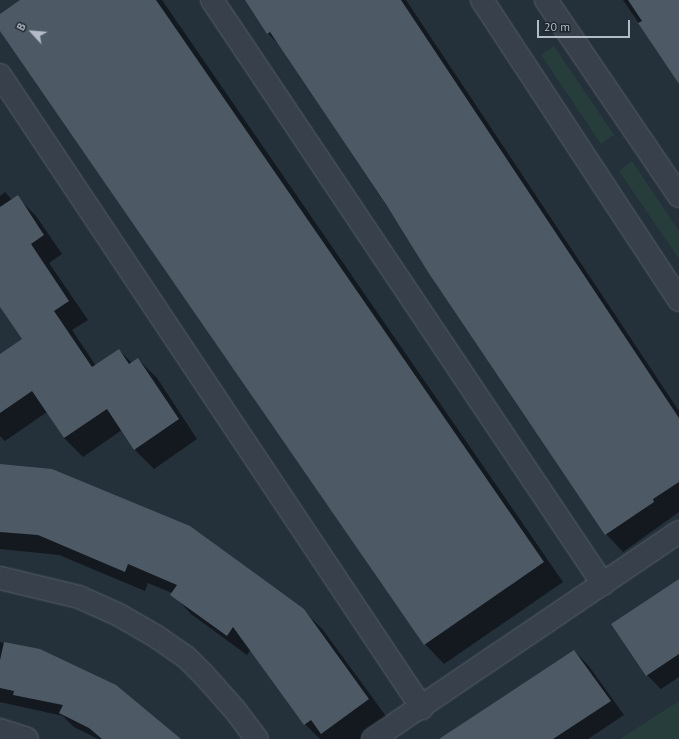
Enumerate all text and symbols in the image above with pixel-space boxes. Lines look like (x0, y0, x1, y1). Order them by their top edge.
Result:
north arrow (12, 12, 52, 52)
scale bar (539, 12, 632, 38)
text: 20 m (544, 19, 570, 34)
text: B (13, 21, 29, 33)

